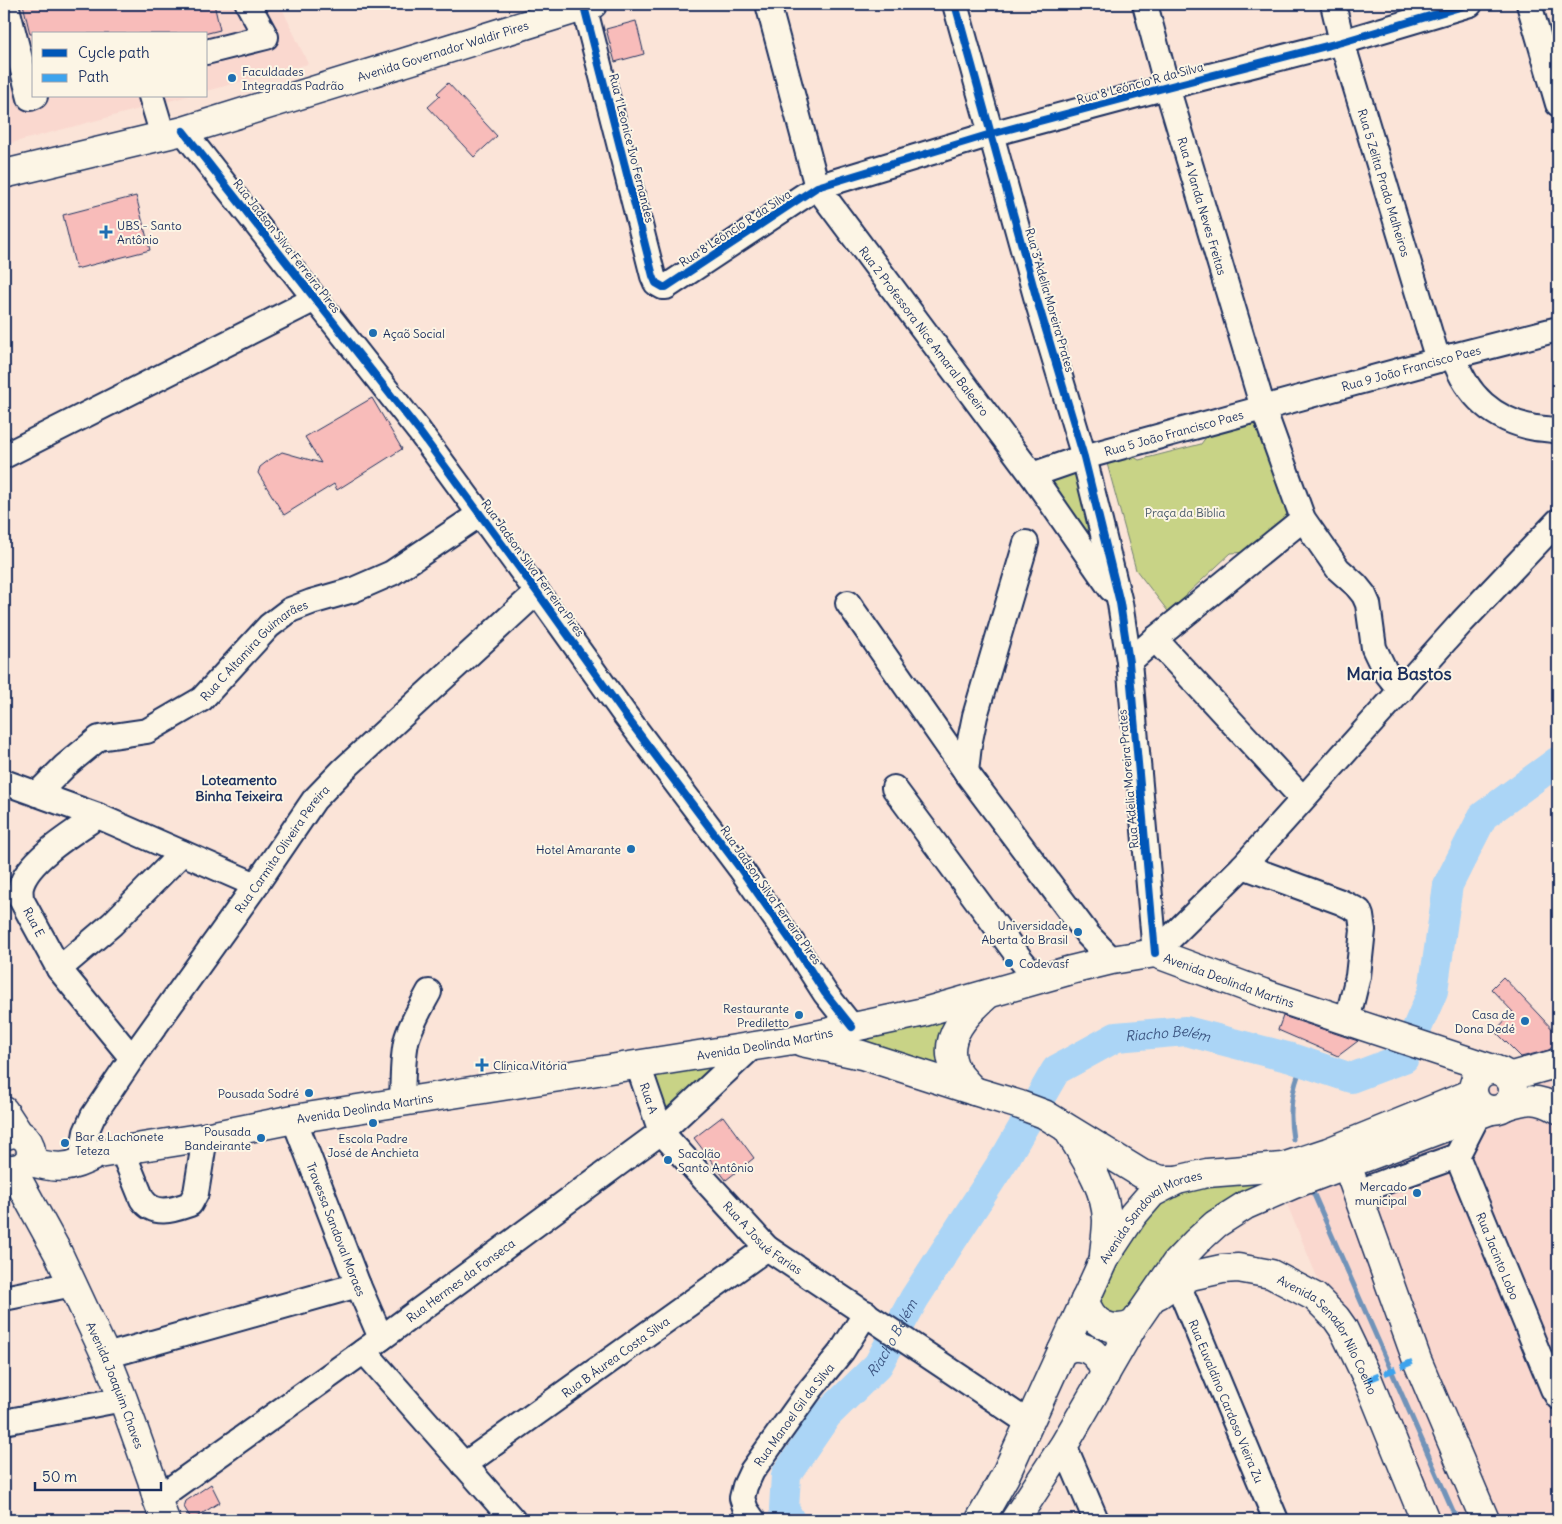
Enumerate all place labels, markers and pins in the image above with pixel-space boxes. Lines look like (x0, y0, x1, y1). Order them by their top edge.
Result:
place label: Faculdades Integradas Padrão (242, 64, 344, 93)
marker: Faculdades Integradas Padrão (226, 72, 238, 84)
place label: UBS - Santo Antônio (117, 218, 182, 247)
marker: UBS - Santo Antônio (99, 225, 113, 239)
place label: Açaõ Social (383, 326, 445, 341)
marker: Açaõ Social (367, 327, 379, 339)
place label: Hotel Amarante (536, 842, 621, 857)
marker: Hotel Amarante (625, 843, 637, 855)
place label: Universidade Aberta do Brasil (982, 918, 1068, 947)
marker: Universidade Aberta do Brasil (1072, 926, 1084, 938)
place label: Codevasf (1019, 956, 1070, 971)
marker: Codevasf (1003, 957, 1015, 969)
place label: Restaurante Prediletto (723, 1001, 789, 1030)
place label: Casa de Dona Dedé (1455, 1007, 1515, 1036)
marker: Restaurante Prediletto (793, 1009, 805, 1021)
marker: Casa de Dona Dedé (1519, 1015, 1531, 1027)
marker: Clínica Vitória (475, 1058, 489, 1072)
place label: Clínica Vitória (493, 1058, 567, 1073)
place label: Pousada Sodré (218, 1086, 299, 1101)
marker: Pousada Sodré (303, 1087, 315, 1099)
marker: Escola Padre José de Anchieta (367, 1117, 379, 1129)
place label: Pousada Bandeirante (184, 1124, 251, 1153)
place label: Bar e Lachonete Teteza (75, 1129, 164, 1158)
place label: Escola Padre José de Anchieta (327, 1131, 419, 1160)
marker: Pousada Bandeirante (255, 1132, 267, 1144)
marker: Bar e Lachonete Teteza (59, 1137, 71, 1149)
place label: Sacolão Santo Antônio (678, 1146, 754, 1175)
marker: Sacolão Santo Antônio (662, 1154, 674, 1166)
place label: Mercado municipal (1355, 1179, 1407, 1208)
marker: Mercado municipal (1411, 1187, 1423, 1199)

